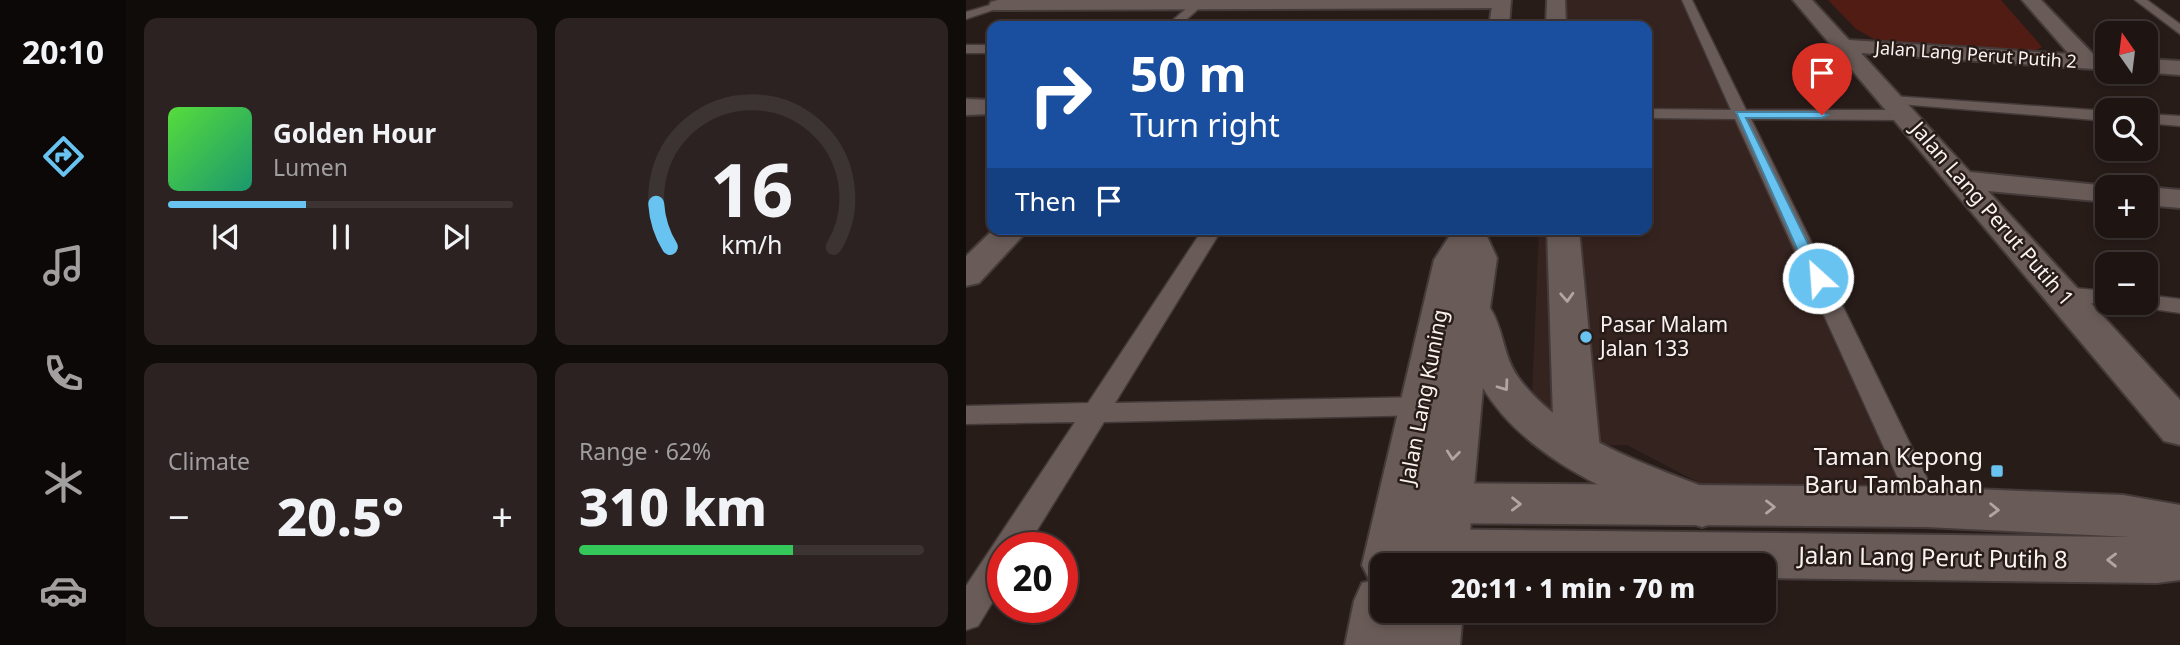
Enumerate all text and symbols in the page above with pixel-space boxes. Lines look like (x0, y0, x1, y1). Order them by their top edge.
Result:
north arrow (2095, 21, 2158, 84)
map controls (2095, 21, 2158, 315)
text: 20:10 (22, 30, 104, 73)
street label: Jalan Lang Perut Putih 2 (1872, 35, 2078, 73)
text: 50 m (1130, 40, 1247, 106)
pin (1792, 43, 1852, 115)
icon: right (1015, 49, 1106, 140)
icon: arrive (1803, 54, 1841, 92)
button: search (2095, 98, 2158, 161)
text: Turn right (1130, 103, 1280, 146)
street label: Jalan Lang Perut Putih 1 (1904, 114, 2081, 311)
text: Golden Hour (273, 115, 436, 151)
icon: directions (39, 132, 88, 181)
text: 16 (710, 140, 793, 239)
text: Lumen (273, 151, 348, 183)
button: + (2095, 175, 2158, 238)
icon: arrive (1090, 182, 1128, 220)
text: Then (1015, 183, 1076, 219)
icon: previous (207, 218, 245, 256)
icon: pause (322, 218, 360, 256)
icon: next (437, 218, 475, 256)
text: km/h (721, 227, 782, 261)
icon: music (39, 241, 88, 290)
position arrow (1781, 241, 1855, 315)
button: − (2095, 252, 2158, 315)
one-way arrow (1559, 292, 1574, 303)
street label: Jalan Lang Kuning (1392, 307, 1454, 489)
place label: Pasar Malam Jalan 133 (1598, 310, 1728, 362)
marker: Pasar Malam Jalan 133 (1578, 329, 1594, 345)
icon: phone (39, 349, 88, 398)
one-way arrow (1496, 378, 1508, 391)
text: Range · 62% (579, 435, 711, 467)
place label: Taman Kepong Baru Tambahan (1804, 439, 1983, 500)
text: Climate (168, 445, 250, 477)
one-way arrow (1445, 449, 1460, 461)
icon: climate (39, 458, 88, 507)
marker: Taman Kepong Baru Tambahan (1989, 463, 2005, 479)
text: 310 km (579, 470, 767, 541)
text: 20.5° (277, 480, 404, 551)
text: − (168, 490, 190, 542)
text: + (491, 490, 513, 542)
one-way arrow (1510, 497, 1521, 512)
one-way arrow (1766, 499, 1776, 515)
one-way arrow (1989, 502, 2000, 517)
speed limit sign: 20 (987, 532, 1078, 623)
street label: Jalan Lang Perut Putih 8 (1796, 538, 2068, 575)
one-way arrow (2106, 552, 2117, 568)
icon: car (39, 566, 88, 615)
text: 20:11 · 1 min · 70 m (1451, 570, 1695, 606)

